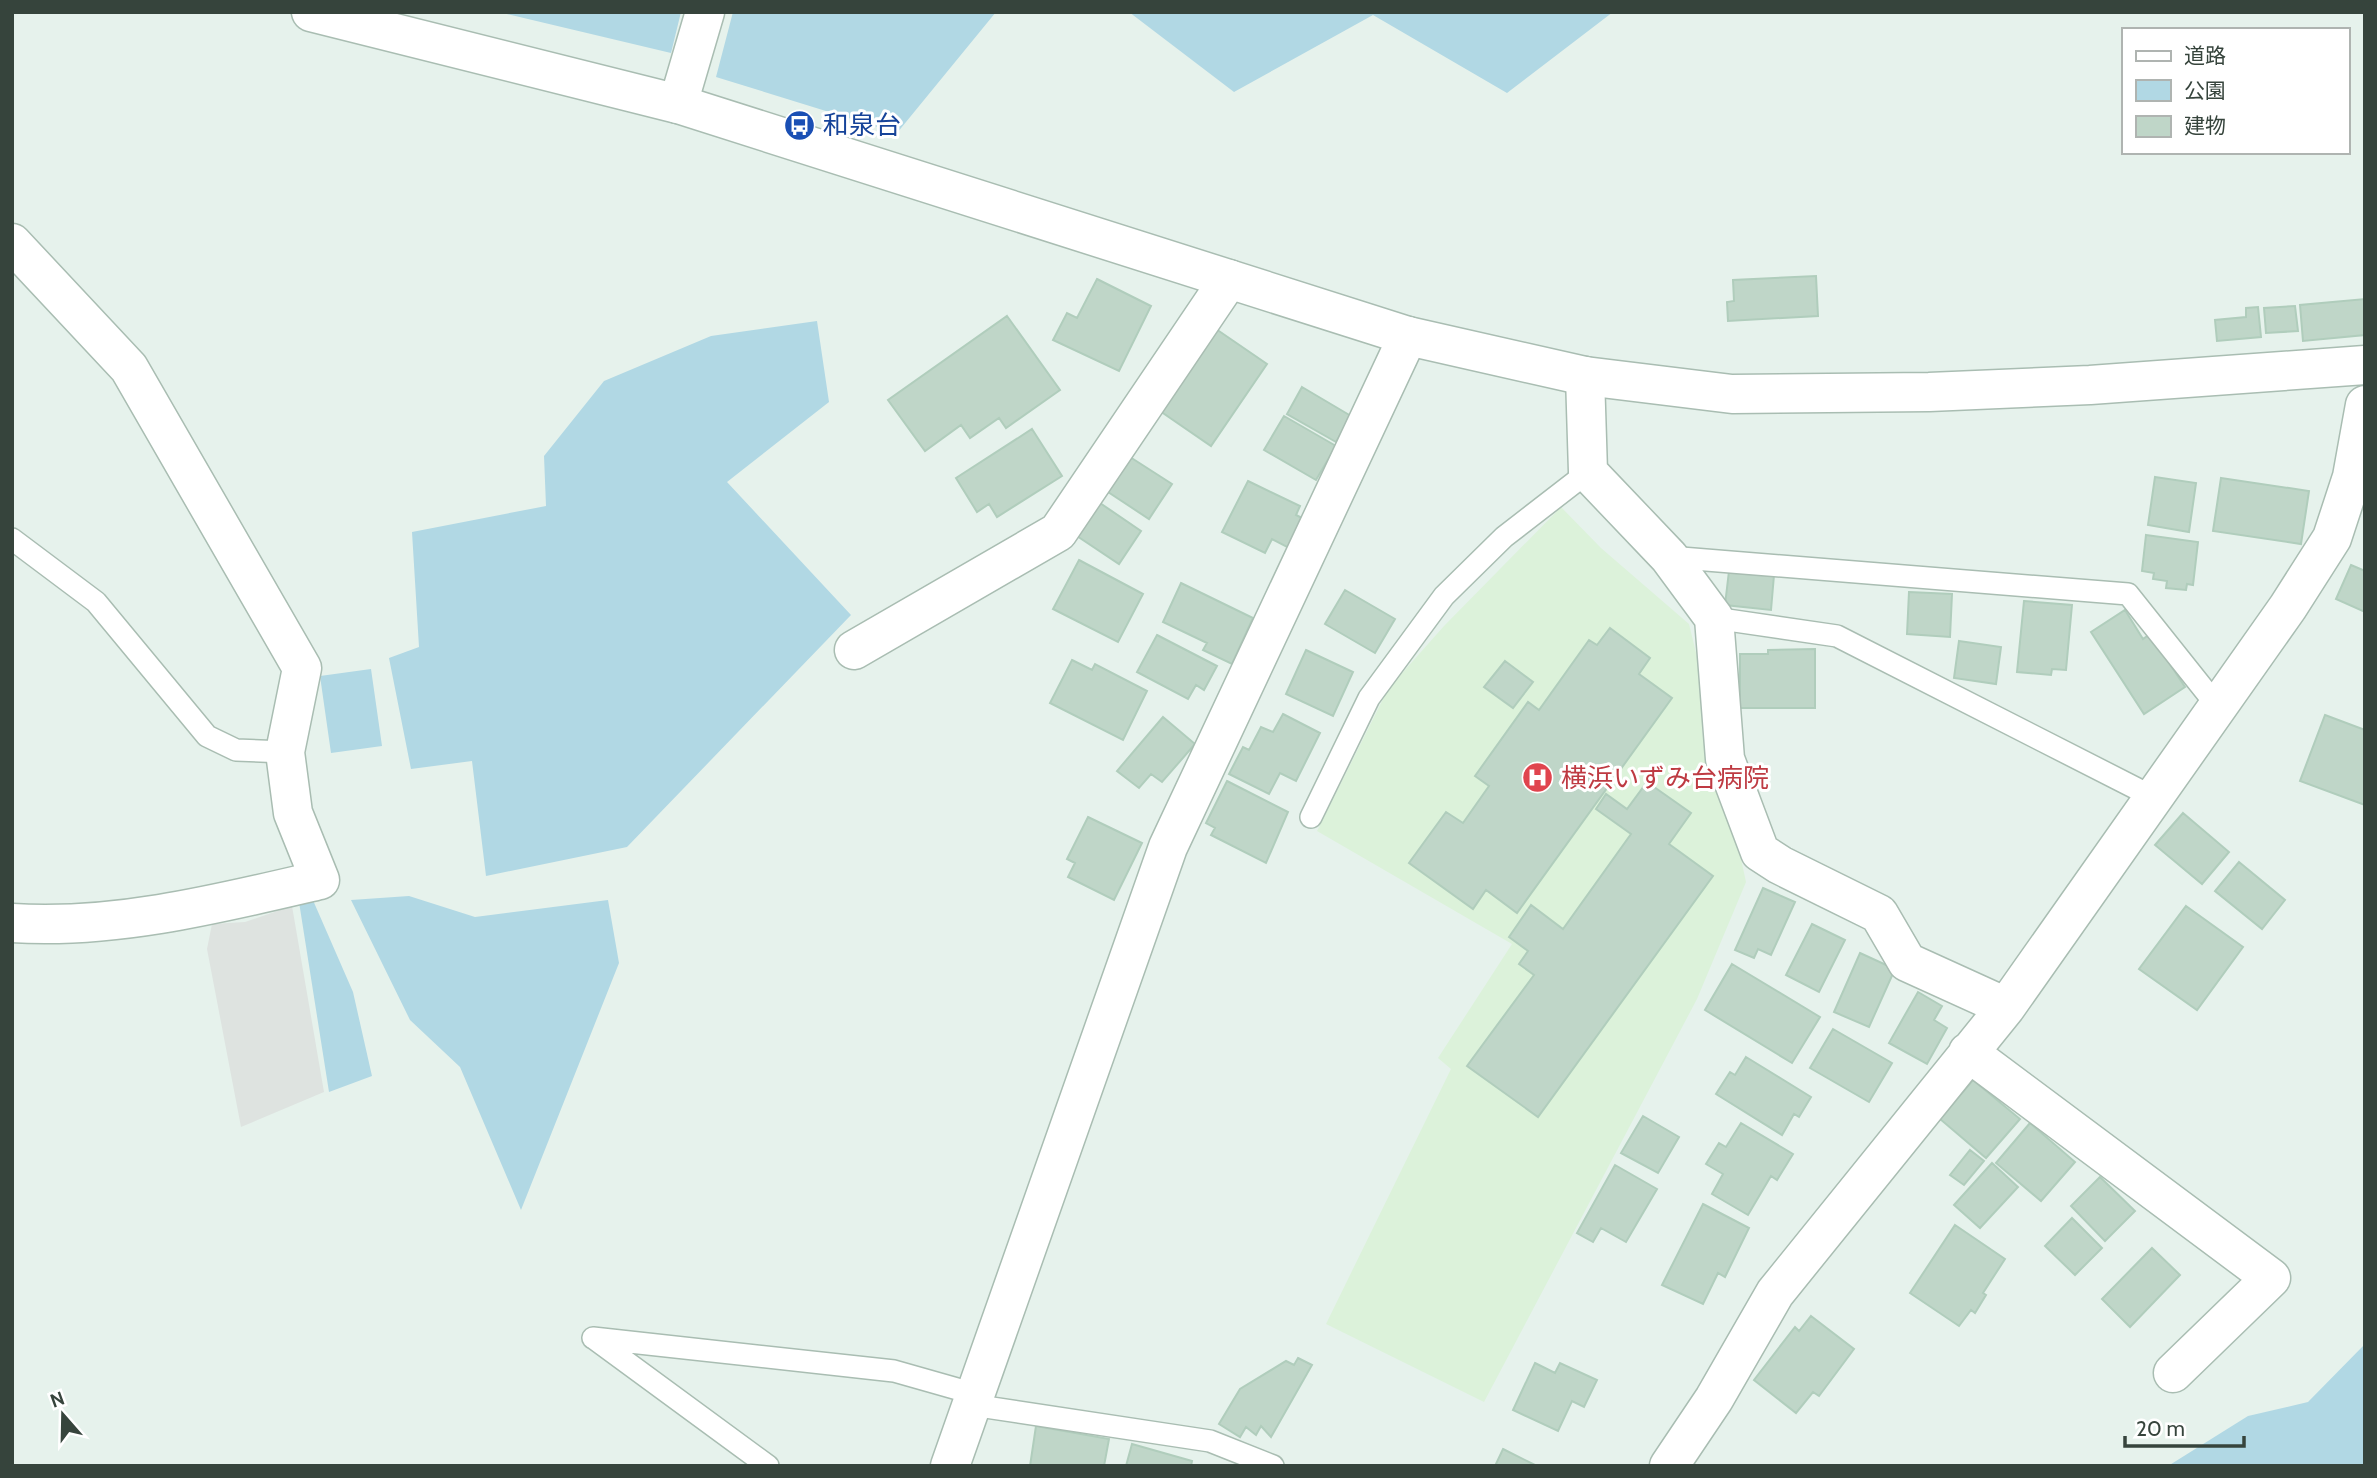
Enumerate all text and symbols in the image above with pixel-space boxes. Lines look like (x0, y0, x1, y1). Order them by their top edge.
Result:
legend (2122, 28, 2349, 154)
text: 道路 (2184, 43, 2226, 68)
text: 公園 (2184, 78, 2226, 103)
bus stop icon: 和泉台 (783, 108, 817, 142)
place label: 和泉台 (823, 109, 901, 141)
text: 建物 (2184, 113, 2226, 138)
hospital icon: 横浜いずみ台病院 (1521, 761, 1555, 795)
place label: 横浜いずみ台病院 (1561, 762, 1769, 794)
north arrow (28, 1380, 98, 1450)
text: N (47, 1386, 68, 1413)
scale bar (2125, 1404, 2244, 1448)
text: 20 m (2136, 1416, 2185, 1441)

